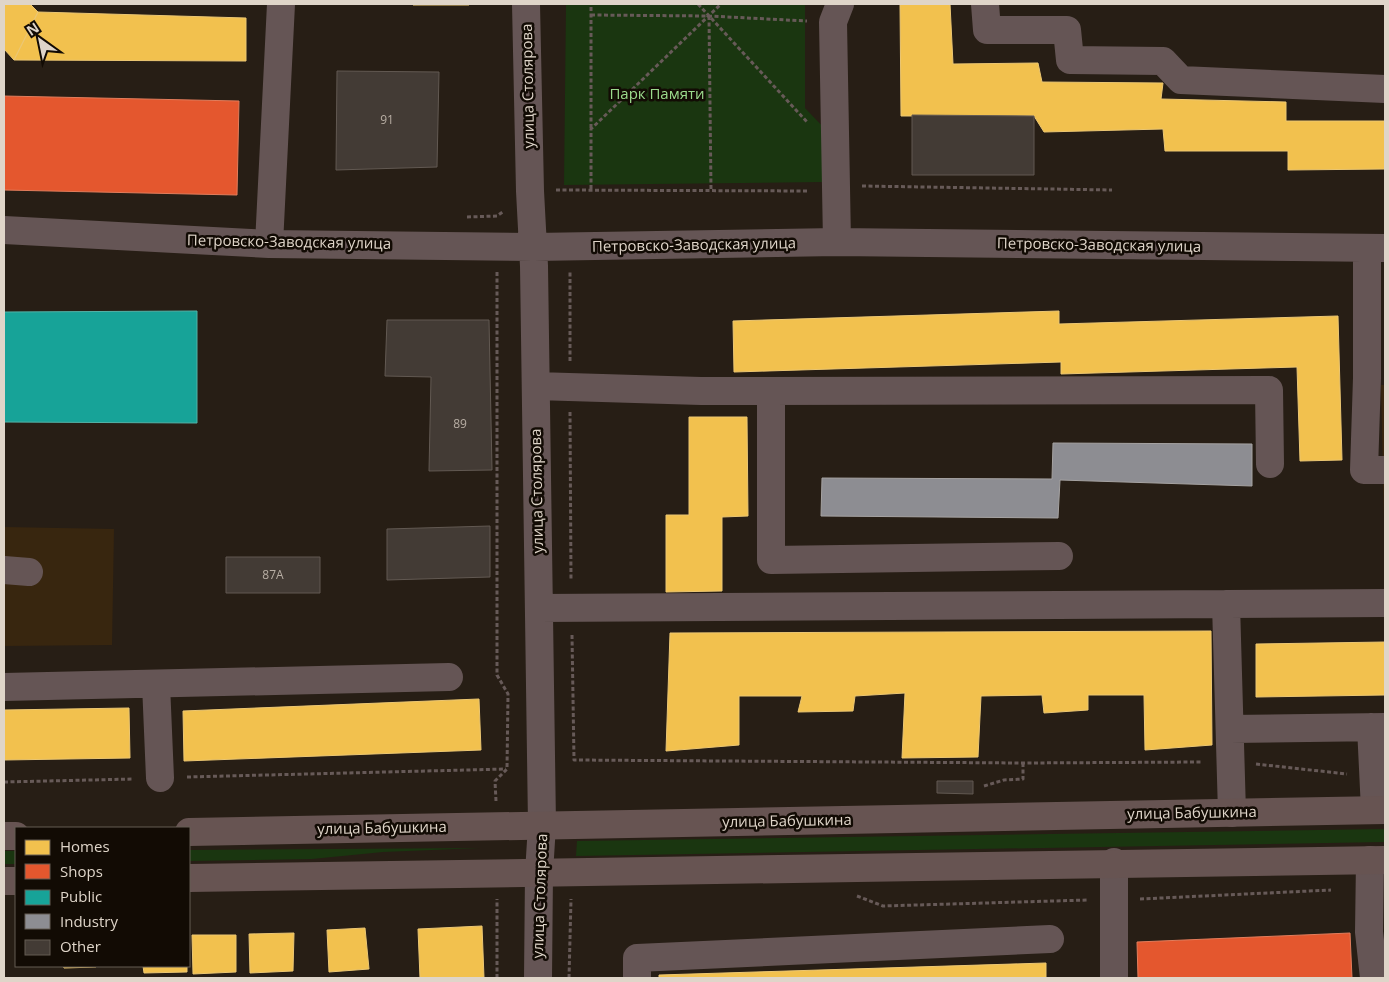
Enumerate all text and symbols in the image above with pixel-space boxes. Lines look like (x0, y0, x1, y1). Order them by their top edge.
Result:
north arrow (15, 15, 65, 65)
text: N (23, 18, 43, 40)
street label: улица Столярова (516, 23, 538, 149)
park label: Парк Памяти (609, 83, 705, 103)
house number: 91 (380, 111, 394, 128)
street label: Петровско-Заводская улица (187, 229, 391, 253)
street label: Петровско-Заводская улица (592, 232, 796, 256)
street label: Петровско-Заводская улица (997, 232, 1201, 256)
house number: 89 (453, 415, 467, 432)
street label: улица Столярова (525, 428, 547, 554)
house number: 87А (262, 566, 284, 583)
street label: улица Бабушкина (1127, 801, 1257, 823)
street label: улица Бабушкина (722, 809, 852, 831)
street label: улица Бабушкина (317, 816, 447, 838)
legend (15, 827, 190, 967)
street label: улица Столярова (527, 833, 551, 959)
text: Homes (60, 836, 110, 856)
text: Shops (60, 861, 103, 881)
text: Public (60, 886, 102, 906)
text: Industry (60, 911, 118, 931)
text: Other (60, 936, 101, 956)

